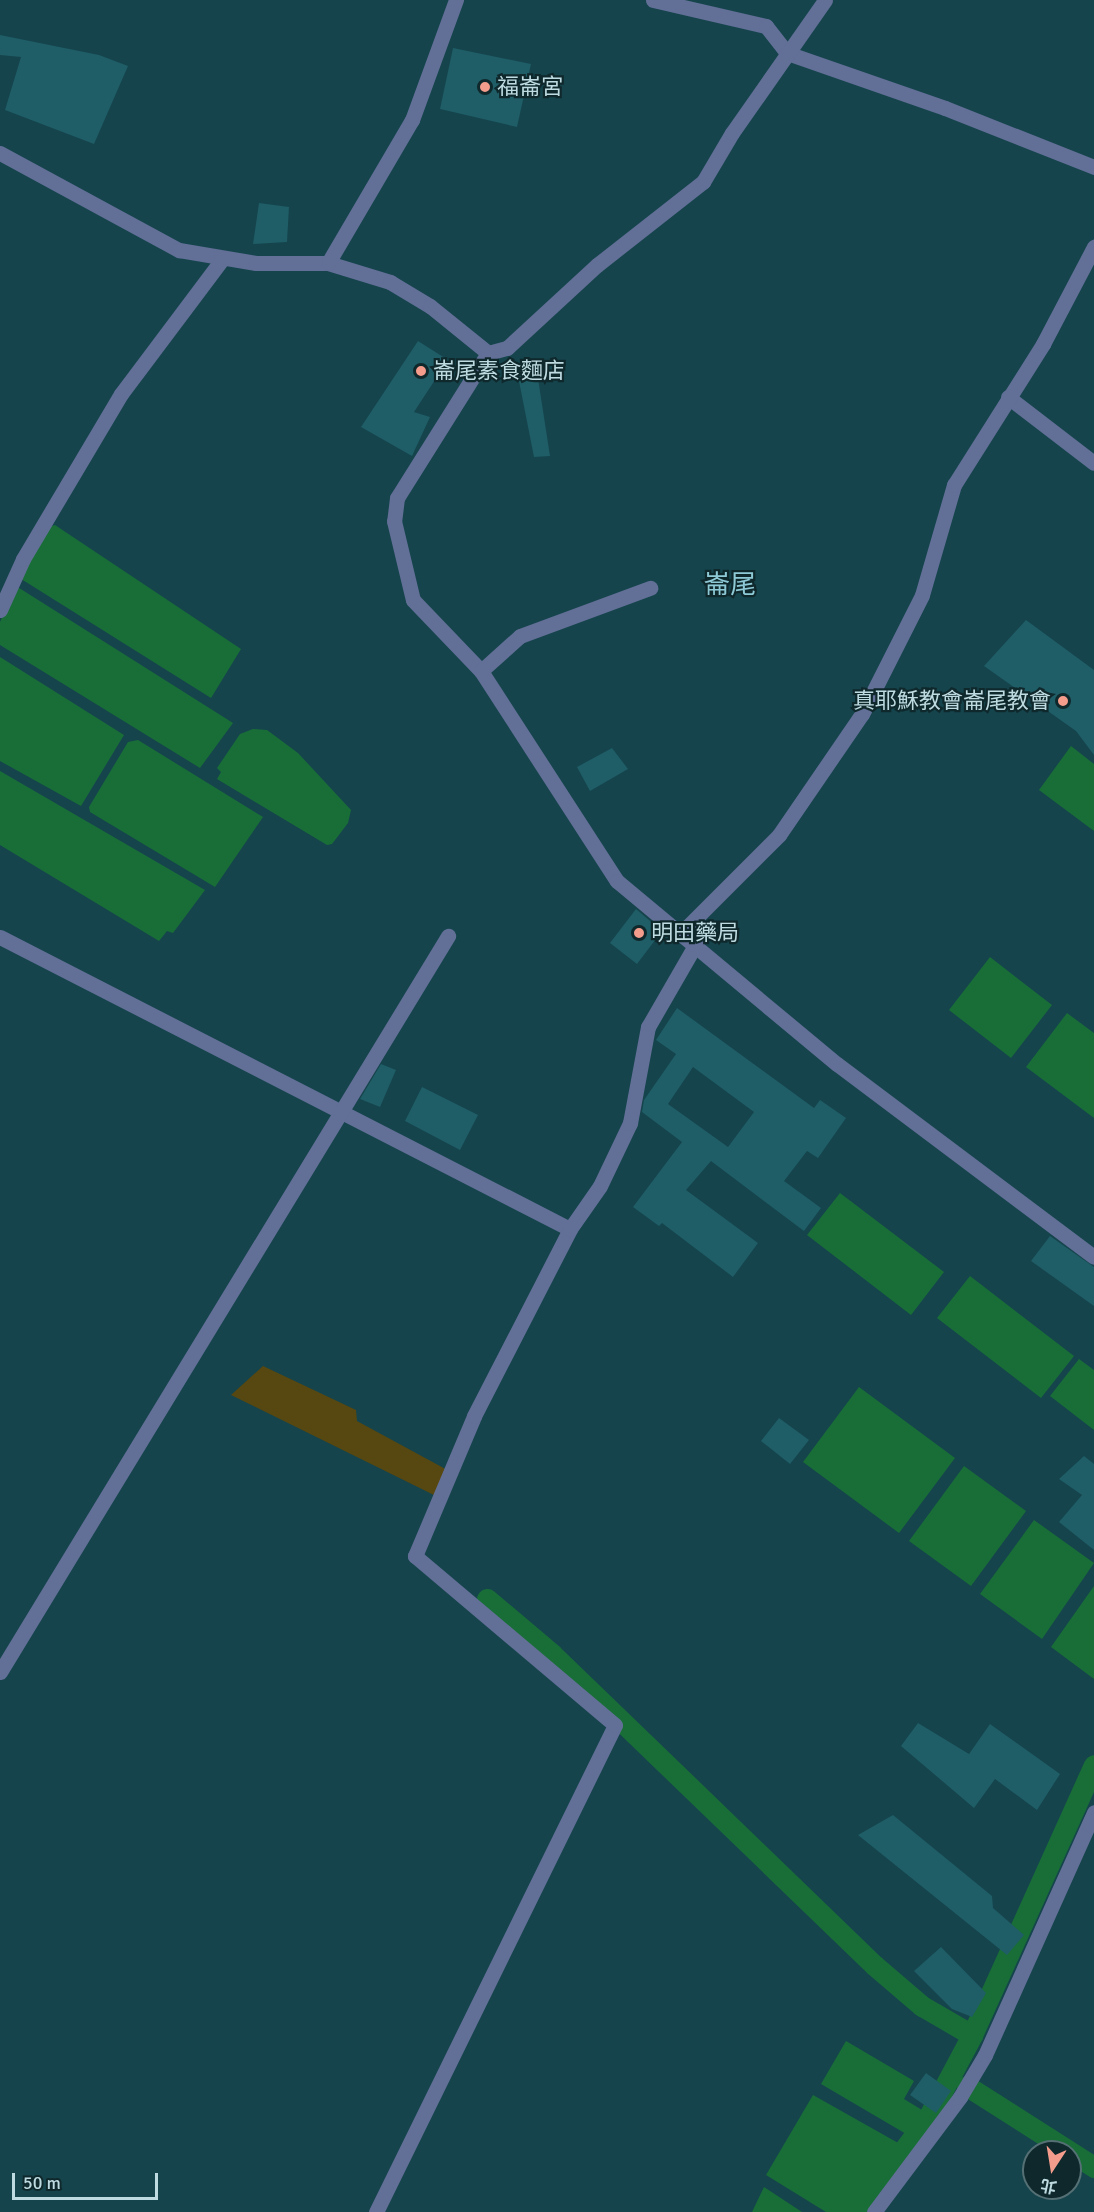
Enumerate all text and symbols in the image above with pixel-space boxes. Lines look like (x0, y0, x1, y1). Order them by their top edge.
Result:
place label: 福崙宮 (497, 74, 563, 100)
marker: 福崙宮 (478, 80, 492, 94)
place label: 崙尾素食麵店 (433, 358, 565, 384)
marker: 崙尾素食麵店 (414, 364, 428, 378)
district label: 崙尾 (704, 570, 756, 602)
place label: 真耶穌教會崙尾教會 (853, 688, 1051, 714)
marker: 真耶穌教會崙尾教會 (1056, 694, 1070, 708)
place label: 明田藥局 (651, 920, 739, 946)
marker: 明田藥局 (632, 926, 646, 940)
north arrow (1022, 2140, 1082, 2200)
scale bar (15, 2161, 160, 2199)
text: 50 m (23, 2172, 61, 2194)
text: 北 (1039, 2174, 1059, 2197)

